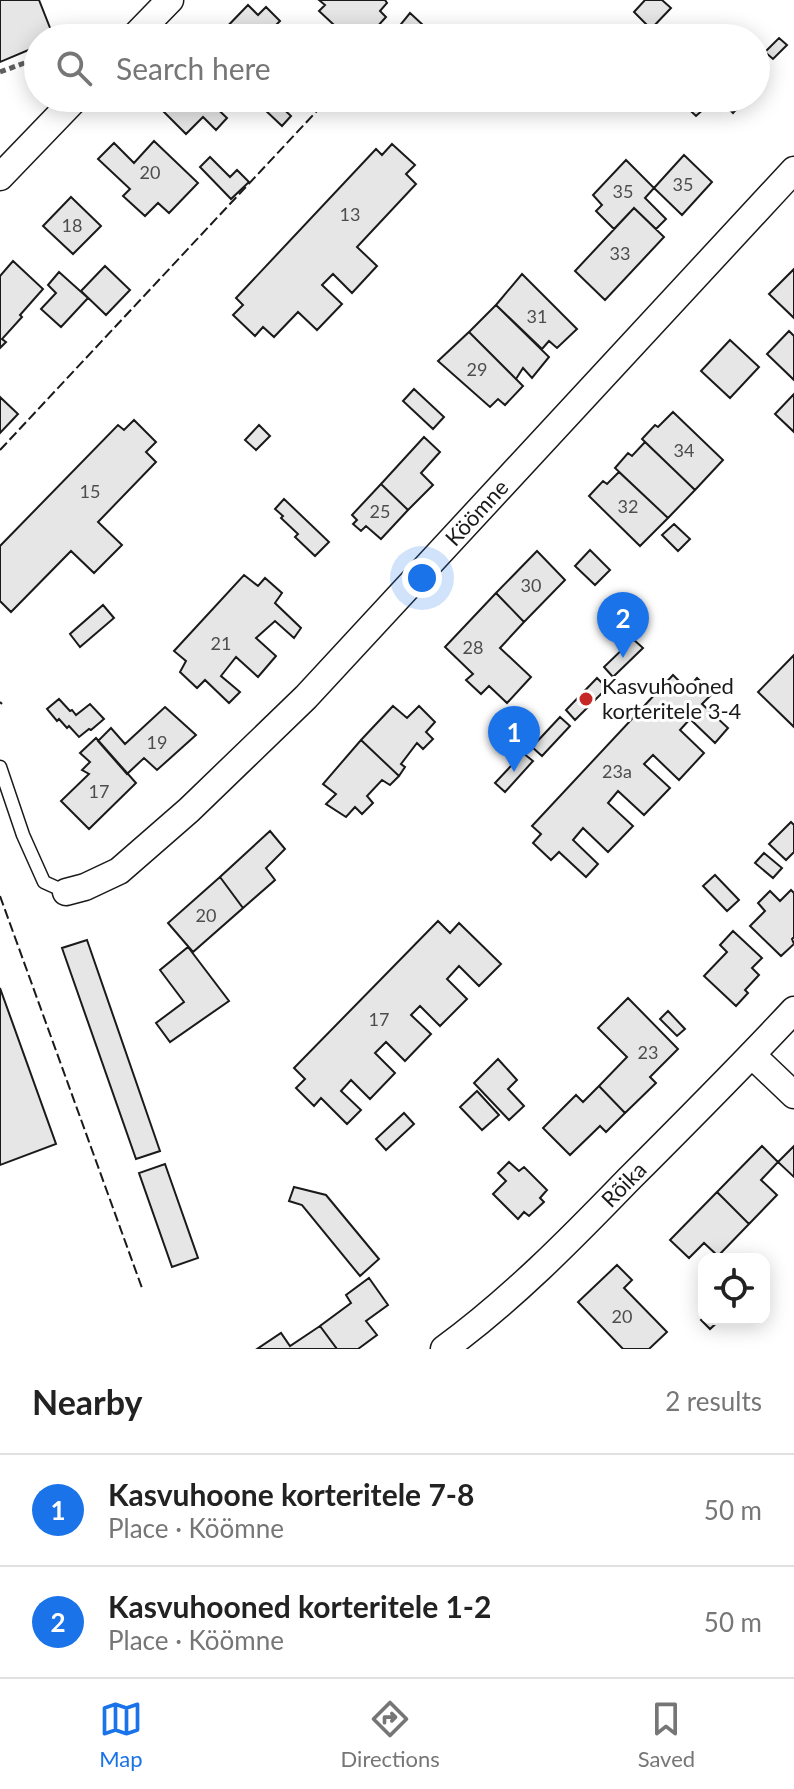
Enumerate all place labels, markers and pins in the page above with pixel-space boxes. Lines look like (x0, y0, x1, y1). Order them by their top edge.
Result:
pin: 2 (597, 592, 649, 658)
place label: Kasvuhooned korteritele 3-4 (602, 672, 742, 724)
marker: Kasvuhooned korteritele 3-4 (577, 690, 595, 708)
pin: 1 (488, 706, 540, 772)

